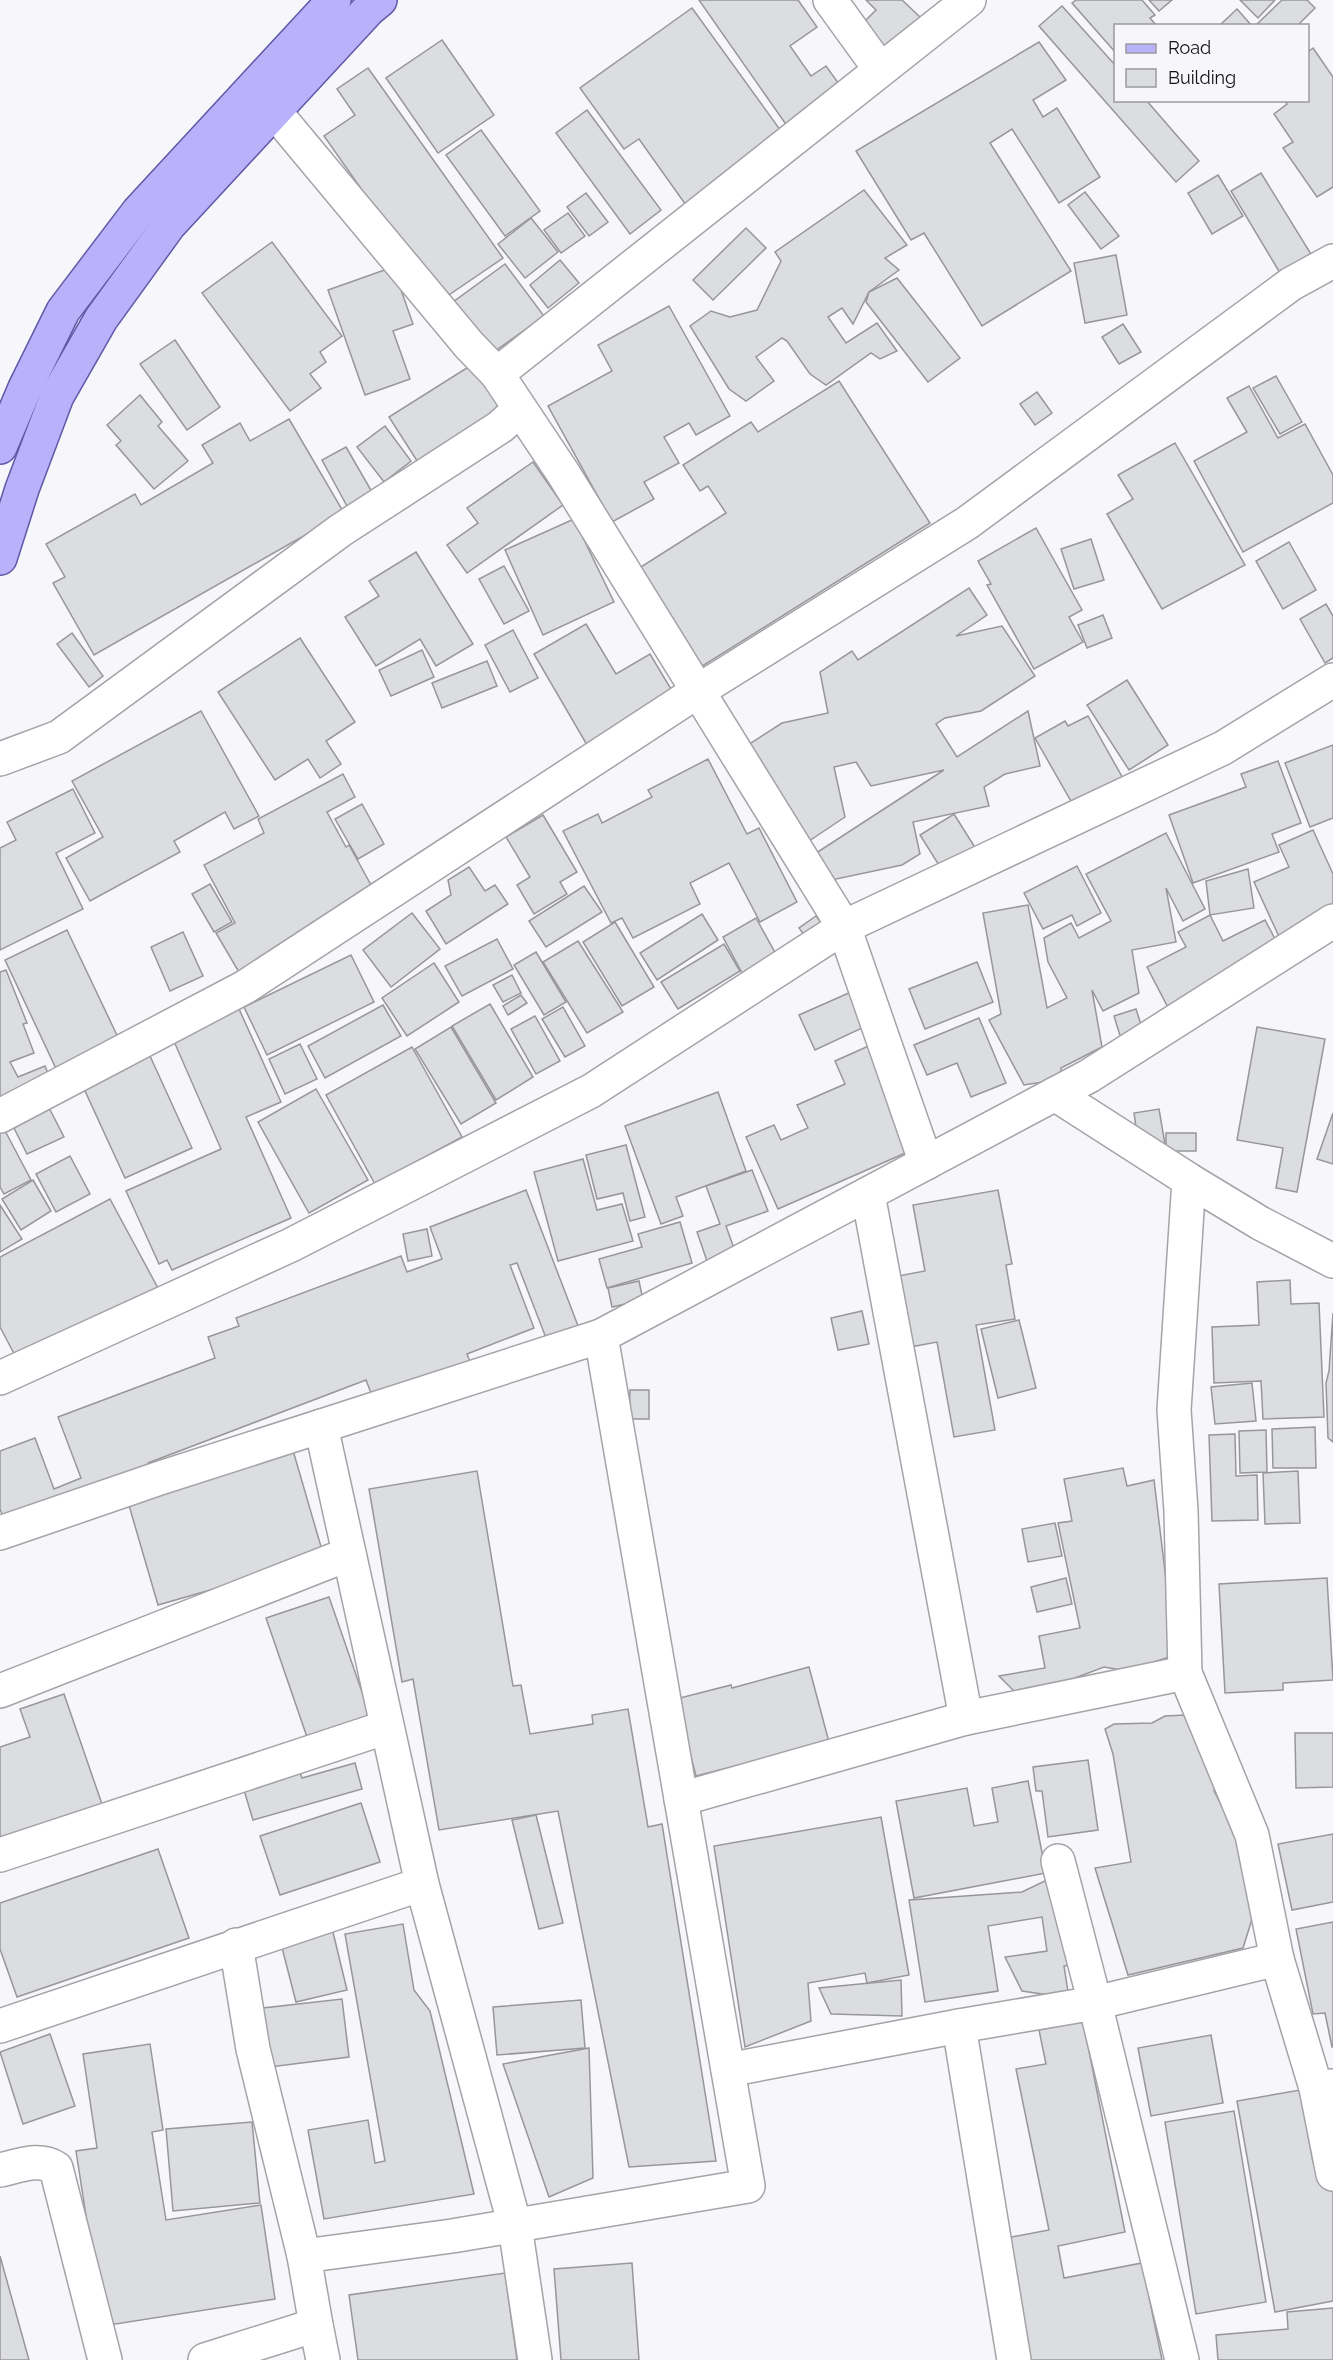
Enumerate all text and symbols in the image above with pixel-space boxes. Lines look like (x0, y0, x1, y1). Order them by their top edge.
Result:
legend (1114, 24, 1309, 102)
text: Road (1168, 37, 1211, 58)
text: Building (1168, 67, 1236, 88)

